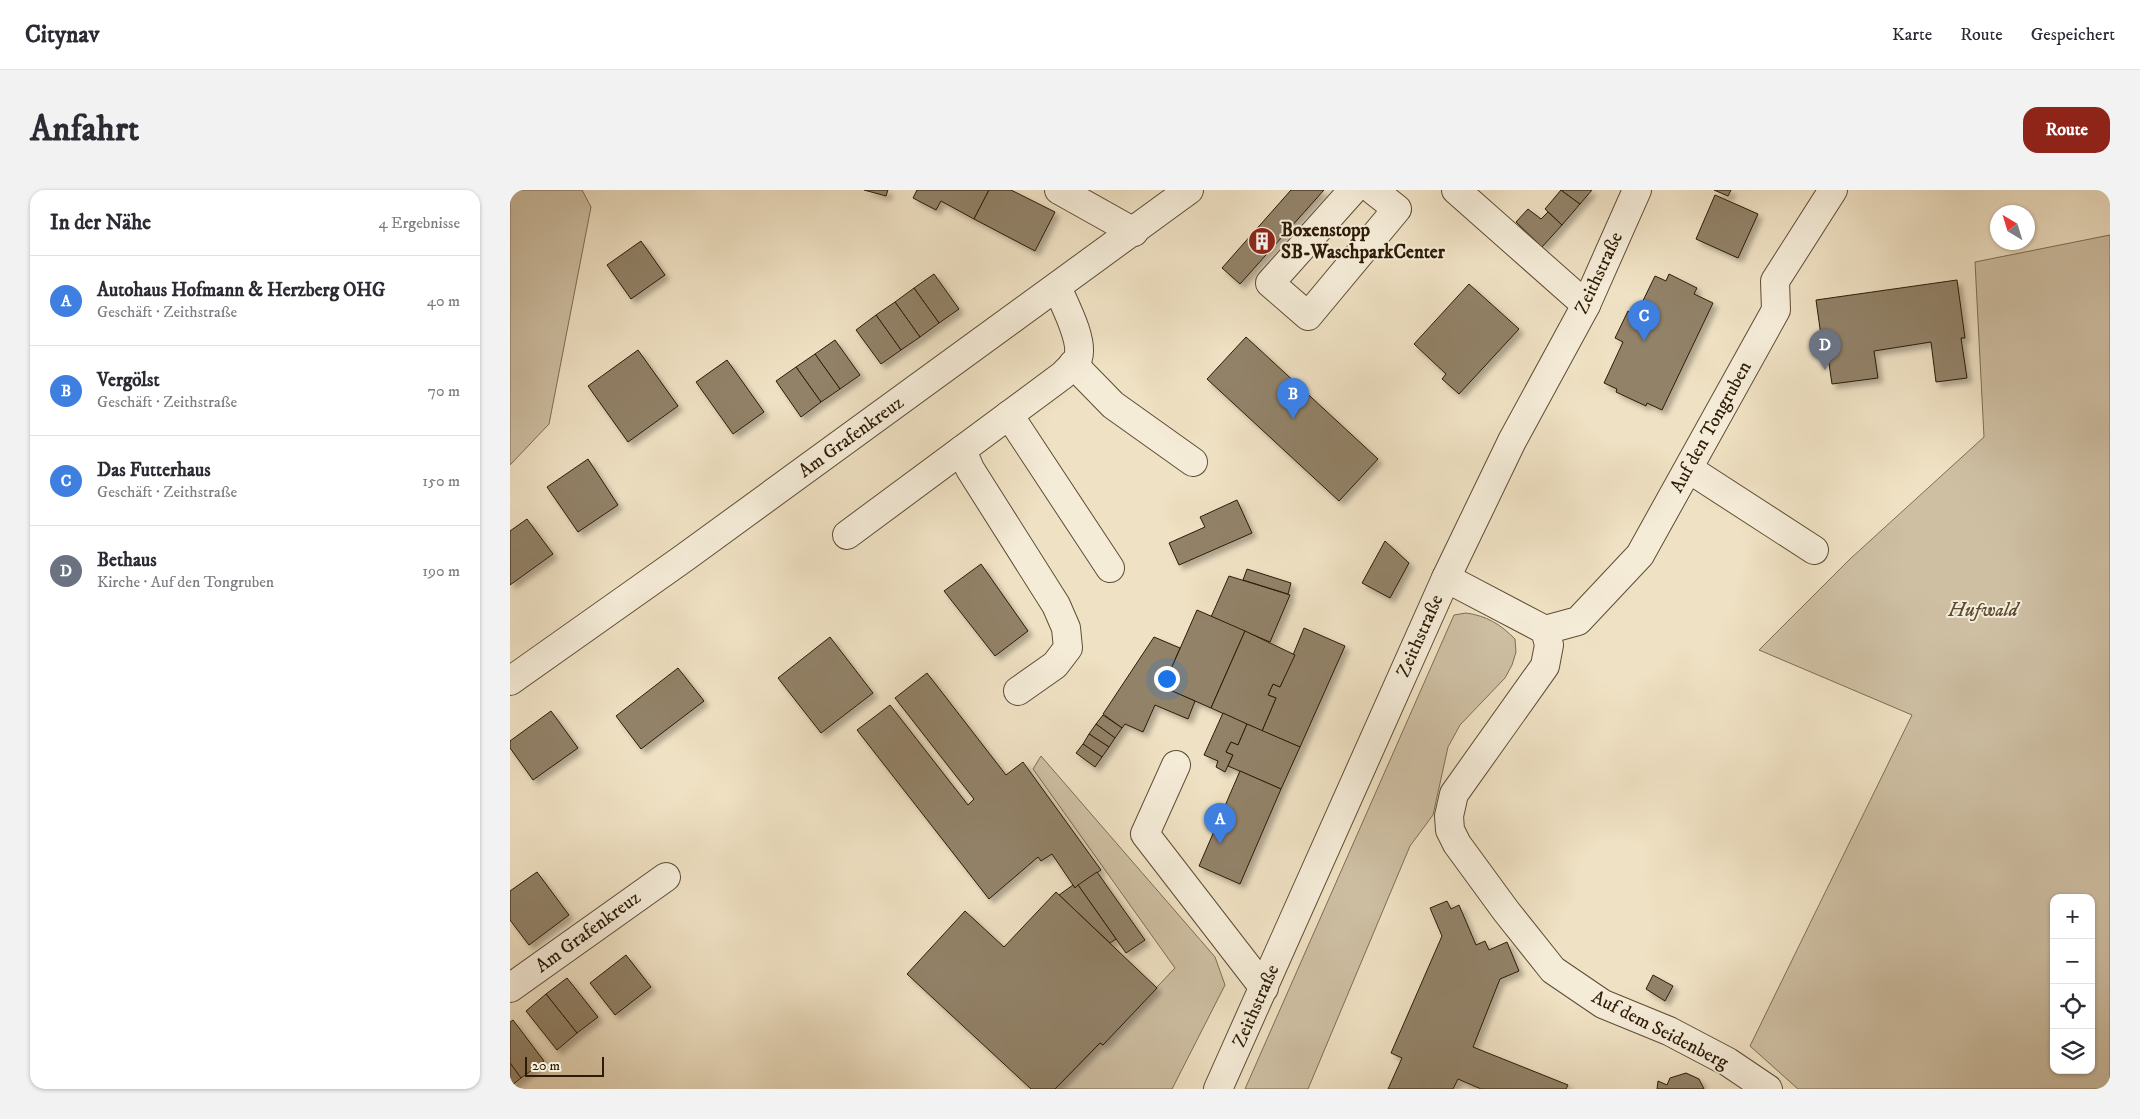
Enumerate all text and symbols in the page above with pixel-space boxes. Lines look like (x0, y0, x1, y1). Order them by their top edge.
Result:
text: Citynav (25, 20, 99, 50)
text: Karte (1892, 24, 1932, 46)
text: Route (1960, 24, 2003, 46)
text: Gespeichert (2031, 24, 2115, 46)
button: Route (2023, 107, 2110, 153)
text: Anfahrt (30, 108, 139, 152)
north arrow (1990, 205, 2035, 250)
text: In der Nähe (50, 210, 151, 236)
text: 4 Ergebnisse (378, 213, 460, 233)
place label: Boxenstopp SB-WaschparkCenter (1281, 219, 1446, 264)
building icon: Boxenstopp SB-WaschparkCenter (1247, 226, 1277, 256)
street label: Zeithstraße (1570, 228, 1628, 318)
text: Autohaus Hofmann & Herzberg OHG (97, 279, 385, 302)
text: A (61, 291, 71, 311)
text: 40 m (427, 291, 460, 311)
pin: C (1628, 300, 1660, 341)
text: Geschäft · Zeithstraße (97, 302, 237, 322)
pin: D (1809, 329, 1841, 370)
street label: Auf den Tongruben (1665, 357, 1757, 497)
text: Vergölst (97, 369, 160, 392)
pin: B (1277, 378, 1309, 419)
text: B (61, 381, 71, 401)
text: 70 m (428, 381, 460, 401)
street label: Am Grafenkreuz (794, 391, 908, 483)
text: Geschäft · Zeithstraße (97, 392, 237, 412)
text: Das Futterhaus (97, 459, 211, 482)
text: C (61, 471, 71, 491)
text: 150 m (422, 471, 460, 491)
text: Geschäft · Zeithstraße (97, 482, 237, 502)
text: Bethaus (97, 549, 157, 572)
text: D (60, 561, 72, 581)
text: 190 m (422, 561, 460, 581)
text: Kirche · Auf den Tongruben (97, 572, 274, 592)
street label: Zeithstraße (1392, 591, 1448, 681)
park label: Hufwald (1947, 599, 2021, 622)
your location (1154, 666, 1180, 692)
pin: A (1204, 803, 1236, 844)
street label: Am Grafenkreuz (531, 886, 645, 978)
map controls (2050, 894, 2095, 1074)
button: + (2050, 894, 2095, 939)
button: − (2050, 939, 2095, 984)
street label: Zeithstraße (1228, 961, 1284, 1051)
button: locate (2050, 984, 2095, 1029)
street label: Auf dem Seidenberg (1588, 986, 1733, 1075)
button: layers (2050, 1029, 2095, 1074)
scale bar (525, 1054, 604, 1077)
text: 20 m (532, 1057, 560, 1075)

